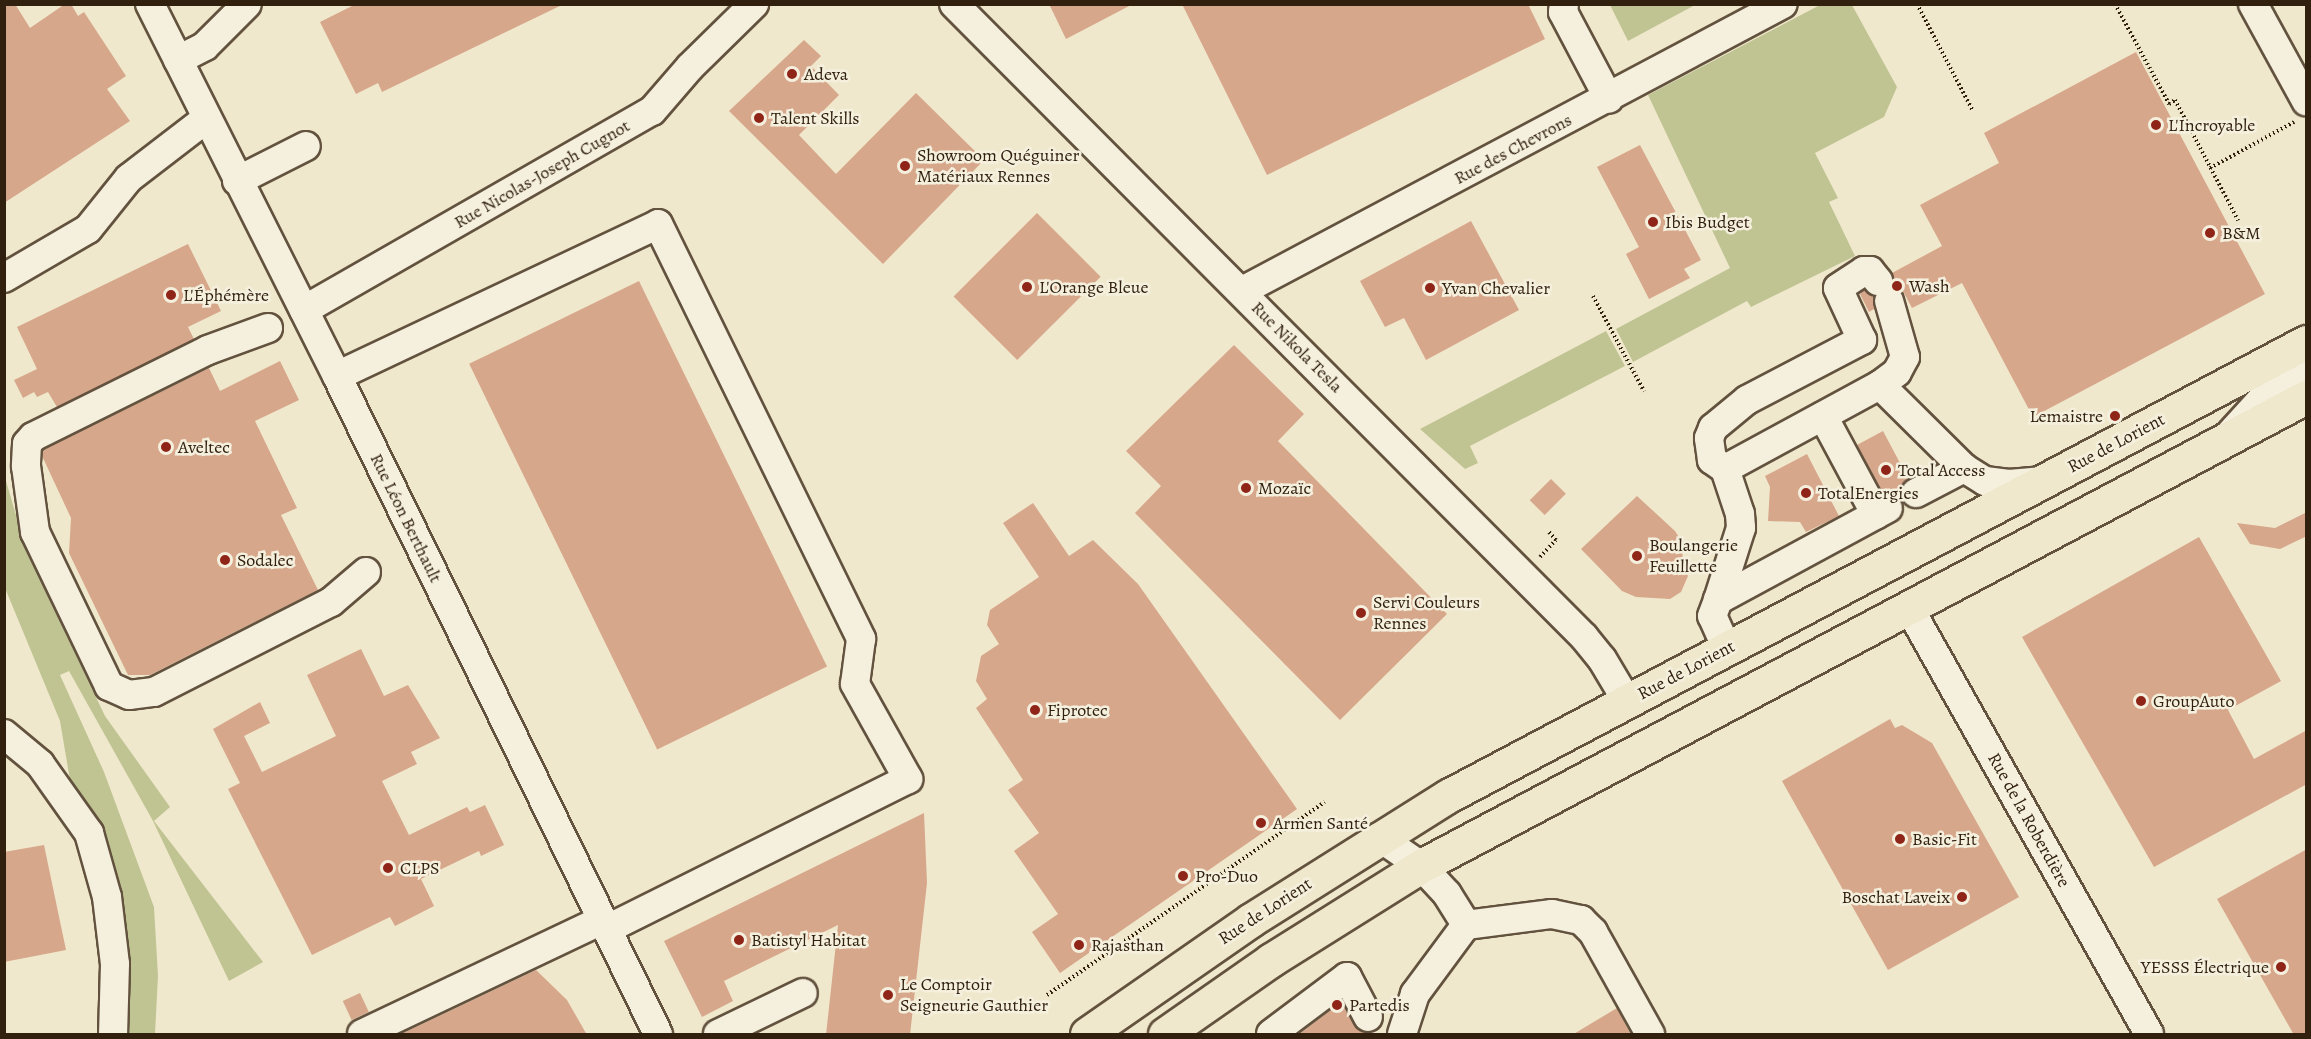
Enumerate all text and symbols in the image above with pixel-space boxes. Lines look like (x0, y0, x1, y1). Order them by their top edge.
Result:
place label: Adeva (804, 63, 848, 85)
marker: Adeva (785, 67, 799, 81)
place label: Talent Skills (771, 107, 860, 129)
street label: Rue des Chevrons (1451, 109, 1575, 189)
marker: Talent Skills (752, 111, 766, 125)
place label: L'Incroyable (2168, 114, 2255, 136)
street label: Rue Nicolas-Joseph Cugnot (450, 115, 634, 233)
marker: L'Incroyable (2149, 118, 2163, 132)
place label: Showroom Quéguiner Matériaux Rennes (917, 145, 1079, 188)
marker: Showroom Quéguiner Matériaux Rennes (898, 159, 912, 173)
place label: Ibis Budget (1665, 211, 1750, 233)
marker: Ibis Budget (1646, 215, 1660, 229)
place label: B&M (2222, 222, 2261, 244)
marker: B&M (2203, 226, 2217, 240)
place label: Wash (1909, 275, 1950, 297)
place label: L'Orange Bleue (1039, 276, 1149, 298)
place label: Yvan Chevalier (1442, 277, 1550, 299)
marker: Wash (1890, 279, 1904, 293)
marker: L'Orange Bleue (1020, 280, 1034, 294)
marker: Yvan Chevalier (1423, 281, 1437, 295)
place label: L'Éphémère (183, 284, 269, 306)
marker: L'Éphémère (164, 288, 178, 302)
street label: Rue Nikola Tesla (1247, 297, 1347, 397)
place label: Lemaistre (2029, 405, 2103, 427)
street label: Rue de Lorient (2064, 408, 2168, 478)
marker: Lemaistre (2108, 409, 2122, 423)
place label: Aveltec (178, 436, 230, 458)
marker: Aveltec (159, 440, 173, 454)
street label: Rue Léon Berthault (365, 450, 447, 586)
place label: Total Access (1898, 459, 1985, 481)
marker: Total Access (1879, 463, 1893, 477)
place label: Mozaïc (1258, 477, 1311, 499)
marker: Mozaïc (1239, 481, 1253, 495)
place label: TotalEnergies (1818, 482, 1919, 504)
marker: TotalEnergies (1799, 486, 1813, 500)
place label: Boulangerie Feuillette (1649, 535, 1738, 578)
place label: Sodalec (237, 549, 293, 571)
marker: Boulangerie Feuillette (1630, 549, 1644, 563)
marker: Sodalec (218, 553, 232, 567)
place label: Servi Couleurs Rennes (1373, 592, 1480, 634)
marker: Servi Couleurs Rennes (1354, 606, 1368, 620)
street label: Rue de Lorient (1634, 635, 1738, 705)
place label: GroupAuto (2153, 690, 2234, 712)
marker: GroupAuto (2134, 694, 2148, 708)
place label: Fiprotec (1047, 699, 1108, 721)
marker: Fiprotec (1028, 703, 1042, 717)
street label: Rue de la Roberdière (1983, 749, 2075, 891)
place label: Armen Santé (1273, 812, 1368, 834)
marker: Armen Santé (1254, 816, 1268, 830)
place label: Basic-Fit (1912, 828, 1977, 850)
marker: Basic-Fit (1893, 832, 1907, 846)
place label: CLPS (400, 857, 439, 879)
marker: CLPS (381, 861, 395, 875)
place label: Pro-Duo (1195, 865, 1258, 887)
marker: Pro-Duo (1176, 869, 1190, 883)
street label: Rue de Lorient (1214, 873, 1316, 949)
place label: Boschat Laveix (1842, 886, 1950, 908)
marker: Boschat Laveix (1955, 890, 1969, 904)
place label: Batistyl Habitat (751, 929, 866, 951)
marker: Batistyl Habitat (732, 933, 746, 947)
place label: Rajasthan (1091, 934, 1164, 956)
marker: Rajasthan (1072, 938, 1086, 952)
place label: YESSS Électrique (2141, 956, 2269, 978)
marker: YESSS Électrique (2274, 960, 2288, 974)
place label: Le Comptoir Seigneurie Gauthier (900, 974, 1048, 1016)
marker: Le Comptoir Seigneurie Gauthier (881, 988, 895, 1002)
place label: Partedis (1349, 994, 1410, 1016)
marker: Partedis (1330, 998, 1344, 1012)

